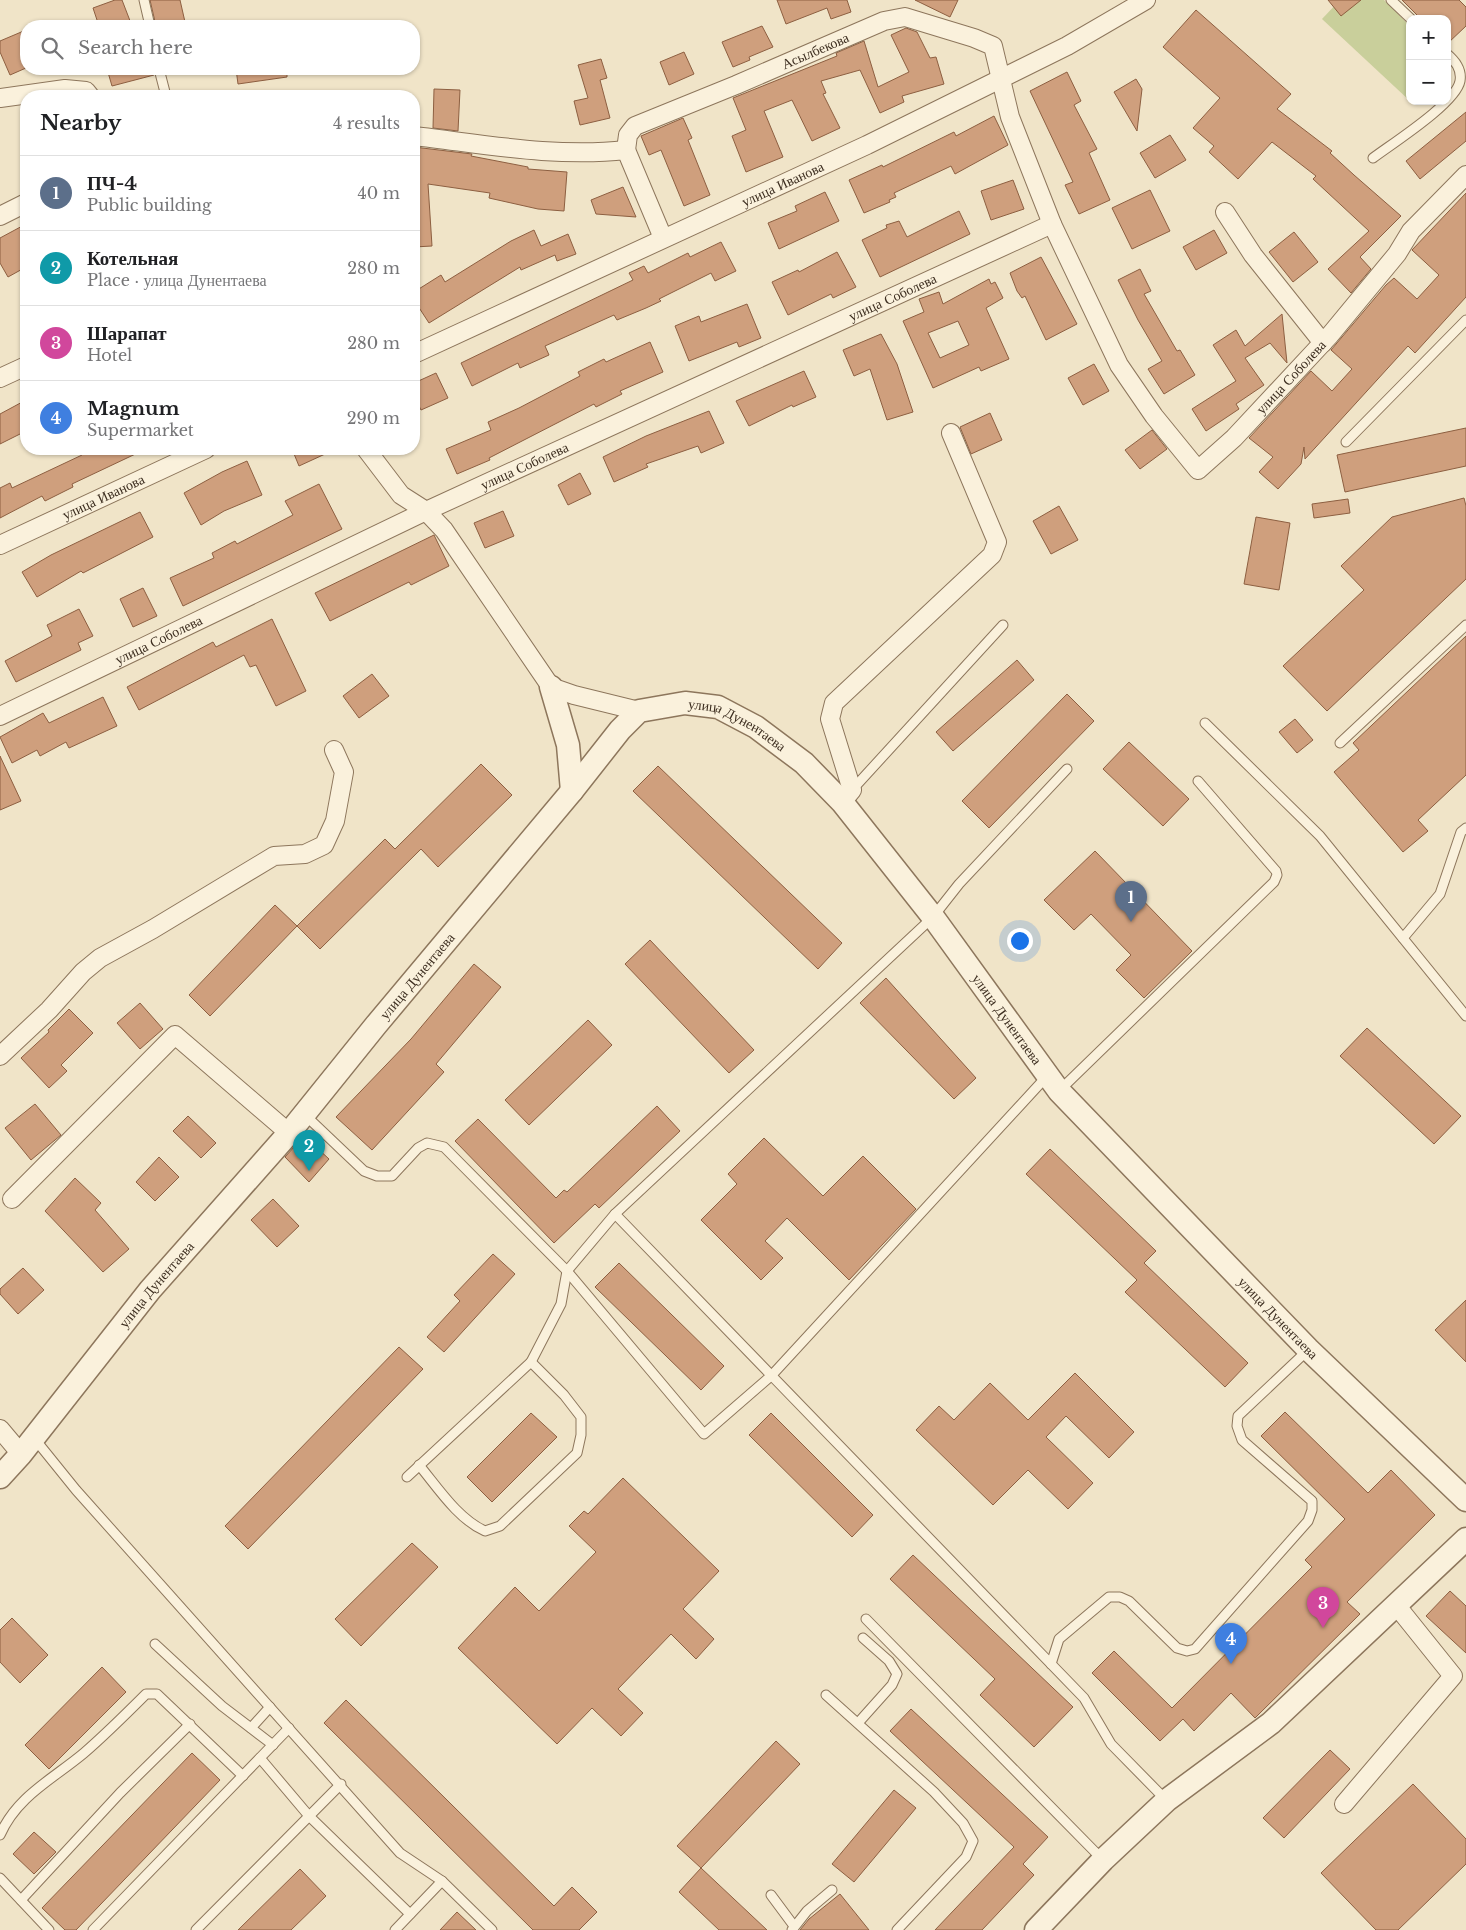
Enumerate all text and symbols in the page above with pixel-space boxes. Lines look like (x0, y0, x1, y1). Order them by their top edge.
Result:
map controls (1406, 15, 1451, 105)
button: + (1406, 15, 1451, 60)
search box (20, 20, 420, 75)
street label: Асылбекова (779, 28, 852, 73)
icon: search (38, 34, 66, 62)
text: Search here (78, 36, 193, 59)
button: − (1406, 60, 1451, 105)
text: Nearby (40, 110, 121, 136)
text: 4 results (333, 113, 400, 133)
street label: улица Иванова (739, 157, 827, 211)
text: ПЧ-4 (87, 172, 137, 195)
text: 1 (53, 183, 59, 203)
text: 40 m (357, 183, 400, 203)
text: Public building (87, 195, 212, 215)
text: Котельная (87, 247, 178, 270)
text: 2 (51, 258, 61, 278)
text: 280 m (347, 258, 400, 278)
street label: улица Соболева (846, 269, 940, 325)
text: Place · улица Дунентаева (87, 270, 267, 290)
text: Шарапат (87, 322, 166, 345)
text: 3 (51, 333, 61, 353)
text: 280 m (347, 333, 400, 353)
street label: улица Соболева (1252, 336, 1330, 418)
text: Hotel (87, 345, 132, 365)
text: Magnum (87, 397, 180, 420)
text: 4 (51, 408, 61, 428)
text: 290 m (347, 408, 400, 428)
text: Supermarket (87, 420, 194, 440)
street label: улица Соболева (478, 438, 572, 494)
street label: улица Иванова (59, 470, 148, 524)
street label: улица Соболева (112, 611, 206, 668)
street label: улица Дунентаева (687, 694, 790, 756)
pin: 1 (1115, 881, 1147, 922)
street label: улица Дунентаева (375, 928, 459, 1023)
your location (1007, 928, 1033, 954)
street label: улица Дунентаева (968, 970, 1046, 1069)
pin: 2 (293, 1130, 325, 1171)
street label: улица Дунентаева (115, 1237, 198, 1331)
street label: улица Дунентаева (1234, 1273, 1322, 1363)
pin: 3 (1307, 1587, 1339, 1628)
pin: 4 (1215, 1623, 1247, 1664)

